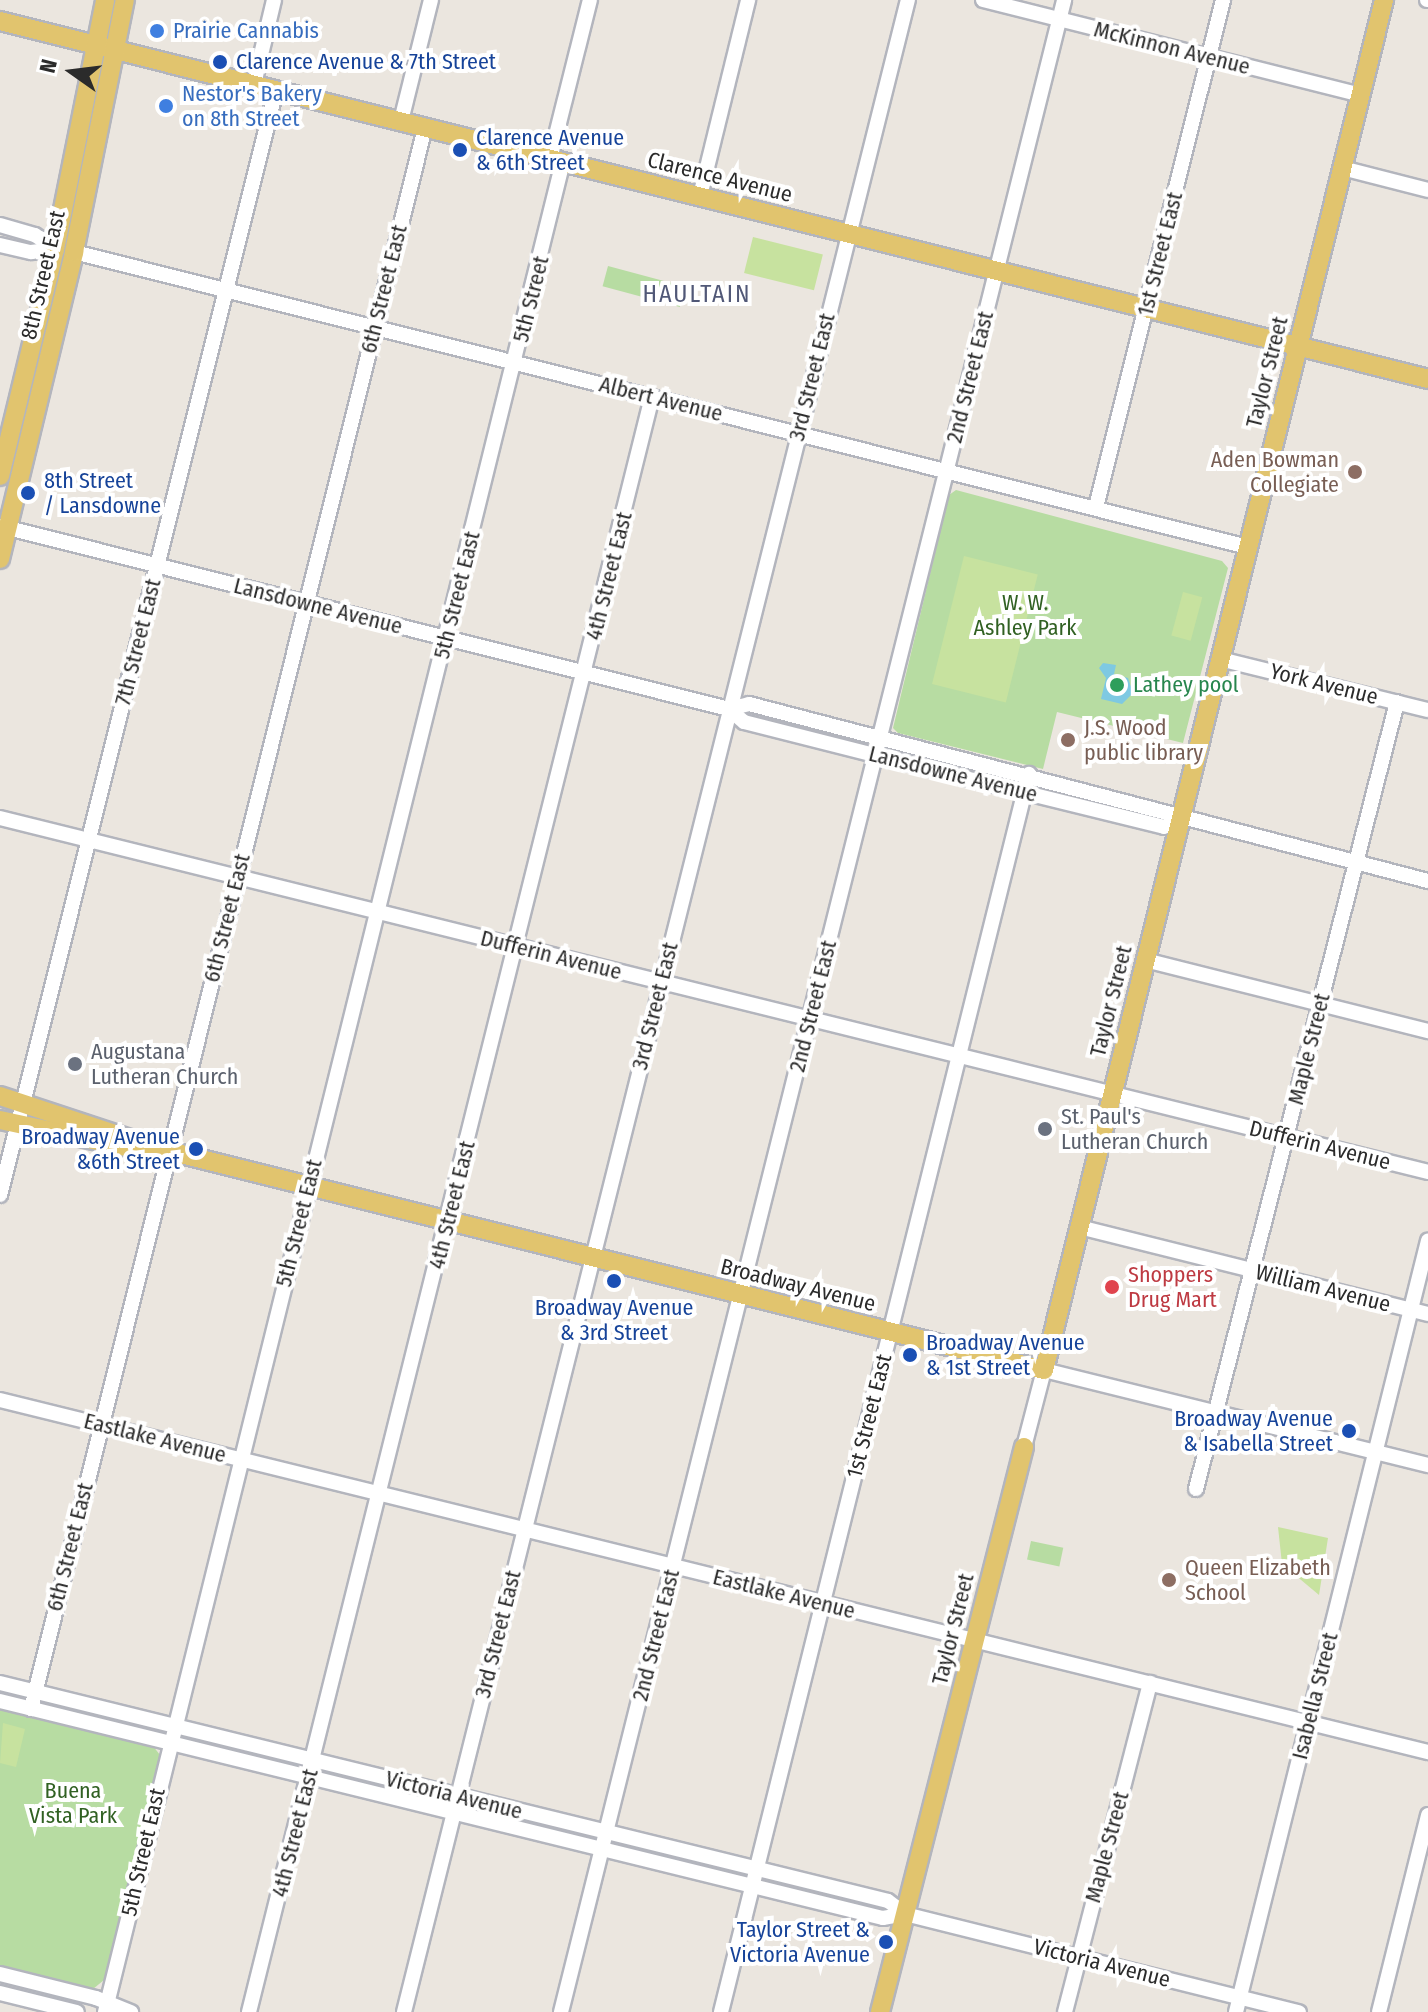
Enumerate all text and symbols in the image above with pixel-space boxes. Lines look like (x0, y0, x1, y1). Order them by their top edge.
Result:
street label: McKinnon Avenue (1091, 16, 1253, 80)
place label: Prairie Cannabis (173, 18, 319, 44)
marker: Prairie Cannabis (148, 22, 166, 40)
north arrow (32, 32, 112, 112)
place label: Clarence Avenue & 7th Street (236, 49, 496, 75)
marker: Clarence Avenue & 7th Street (211, 53, 229, 71)
text: N (34, 56, 63, 76)
place label: Nestor's Bakery on 8th Street (182, 80, 322, 132)
marker: Nestor's Bakery on 8th Street (157, 97, 175, 115)
place label: Clarence Avenue & 6th Street (476, 124, 624, 176)
marker: Clarence Avenue & 6th Street (451, 141, 469, 159)
street label: Clarence Avenue (645, 146, 795, 208)
street label: 1st Street East (1132, 189, 1188, 319)
street label: 8th Street East (15, 208, 71, 342)
street label: 6th Street East (355, 222, 413, 356)
street label: 5th Street (508, 253, 554, 345)
district label: HAULTAIN (642, 281, 752, 309)
street label: 2nd Street East (941, 308, 999, 446)
street label: 3rd Street East (783, 311, 841, 443)
street label: Taylor Street (1240, 314, 1294, 430)
street label: Albert Avenue (597, 371, 725, 427)
place label: Aden Bowman Collegiate (1211, 446, 1339, 498)
marker: Aden Bowman Collegiate (1346, 463, 1364, 481)
place label: 8th Street / Lansdowne (44, 467, 161, 518)
marker: 8th Street / Lansdowne (19, 484, 37, 502)
street label: 4th Street East (580, 509, 638, 643)
street label: 5th Street East (428, 529, 486, 661)
street label: Lansdowne Avenue (231, 572, 405, 640)
street label: 7th Street East (110, 576, 166, 708)
park label: W. W. Ashley Park (973, 589, 1077, 640)
street label: York Avenue (1267, 658, 1381, 710)
place label: Lathey pool (1133, 672, 1239, 698)
marker: Lathey pool (1108, 676, 1126, 694)
place label: J.S. Wood public library (1084, 714, 1203, 766)
marker: J.S. Wood public library (1059, 731, 1077, 749)
street label: Lansdowne Avenue (866, 740, 1040, 808)
street label: 6th Street East (198, 851, 256, 985)
street label: Dufferin Avenue (478, 925, 624, 985)
street label: 2nd Street East (784, 937, 842, 1075)
street label: 3rd Street East (626, 940, 684, 1072)
street label: Taylor Street (1084, 943, 1138, 1059)
street label: Maple Street (1282, 991, 1336, 1107)
place label: Augustana Lutheran Church (91, 1038, 238, 1090)
marker: Augustana Lutheran Church (66, 1055, 84, 1073)
place label: St. Paul's Lutheran Church (1061, 1103, 1208, 1154)
street label: Dufferin Avenue (1247, 1115, 1393, 1175)
marker: St. Paul's Lutheran Church (1036, 1120, 1054, 1138)
place label: Broadway Avenue &6th Street (21, 1123, 180, 1174)
street label: 4th Street East (423, 1138, 481, 1272)
marker: Broadway Avenue &6th Street (187, 1140, 205, 1158)
street label: 5th Street East (270, 1157, 328, 1289)
street label: Broadway Avenue (718, 1253, 878, 1317)
street label: William Avenue (1253, 1258, 1393, 1318)
place label: Shoppers Drug Mart (1128, 1261, 1217, 1312)
marker: Broadway Avenue & 3rd Street (605, 1272, 623, 1290)
marker: Shoppers Drug Mart (1103, 1278, 1121, 1296)
place label: Broadway Avenue & 3rd Street (535, 1294, 693, 1346)
place label: Broadway Avenue & 1st Street (926, 1329, 1085, 1380)
marker: Broadway Avenue & 1st Street (901, 1346, 919, 1364)
street label: 1st Street East (841, 1351, 897, 1481)
place label: Broadway Avenue & Isabella Street (1174, 1405, 1333, 1456)
street label: Eastlake Avenue (81, 1408, 229, 1468)
marker: Broadway Avenue & Isabella Street (1340, 1422, 1358, 1440)
street label: 6th Street East (41, 1480, 99, 1614)
place label: Queen Elizabeth School (1185, 1554, 1331, 1606)
street label: Eastlake Avenue (710, 1564, 858, 1624)
street label: 2nd Street East (627, 1566, 685, 1704)
street label: 3rd Street East (469, 1568, 527, 1700)
street label: Taylor Street (926, 1571, 980, 1687)
marker: Queen Elizabeth School (1160, 1571, 1178, 1589)
street label: Isabella Street (1286, 1630, 1344, 1762)
street label: Victoria Avenue (383, 1765, 525, 1825)
street label: 4th Street East (266, 1766, 324, 1900)
park label: Buena Vista Park (29, 1777, 117, 1828)
street label: 5th Street East (115, 1785, 171, 1919)
street label: Maple Street (1080, 1789, 1134, 1905)
place label: Taylor Street & Victoria Avenue (730, 1916, 870, 1968)
marker: Taylor Street & Victoria Avenue (877, 1933, 895, 1951)
street label: Victoria Avenue (1031, 1933, 1173, 1993)

